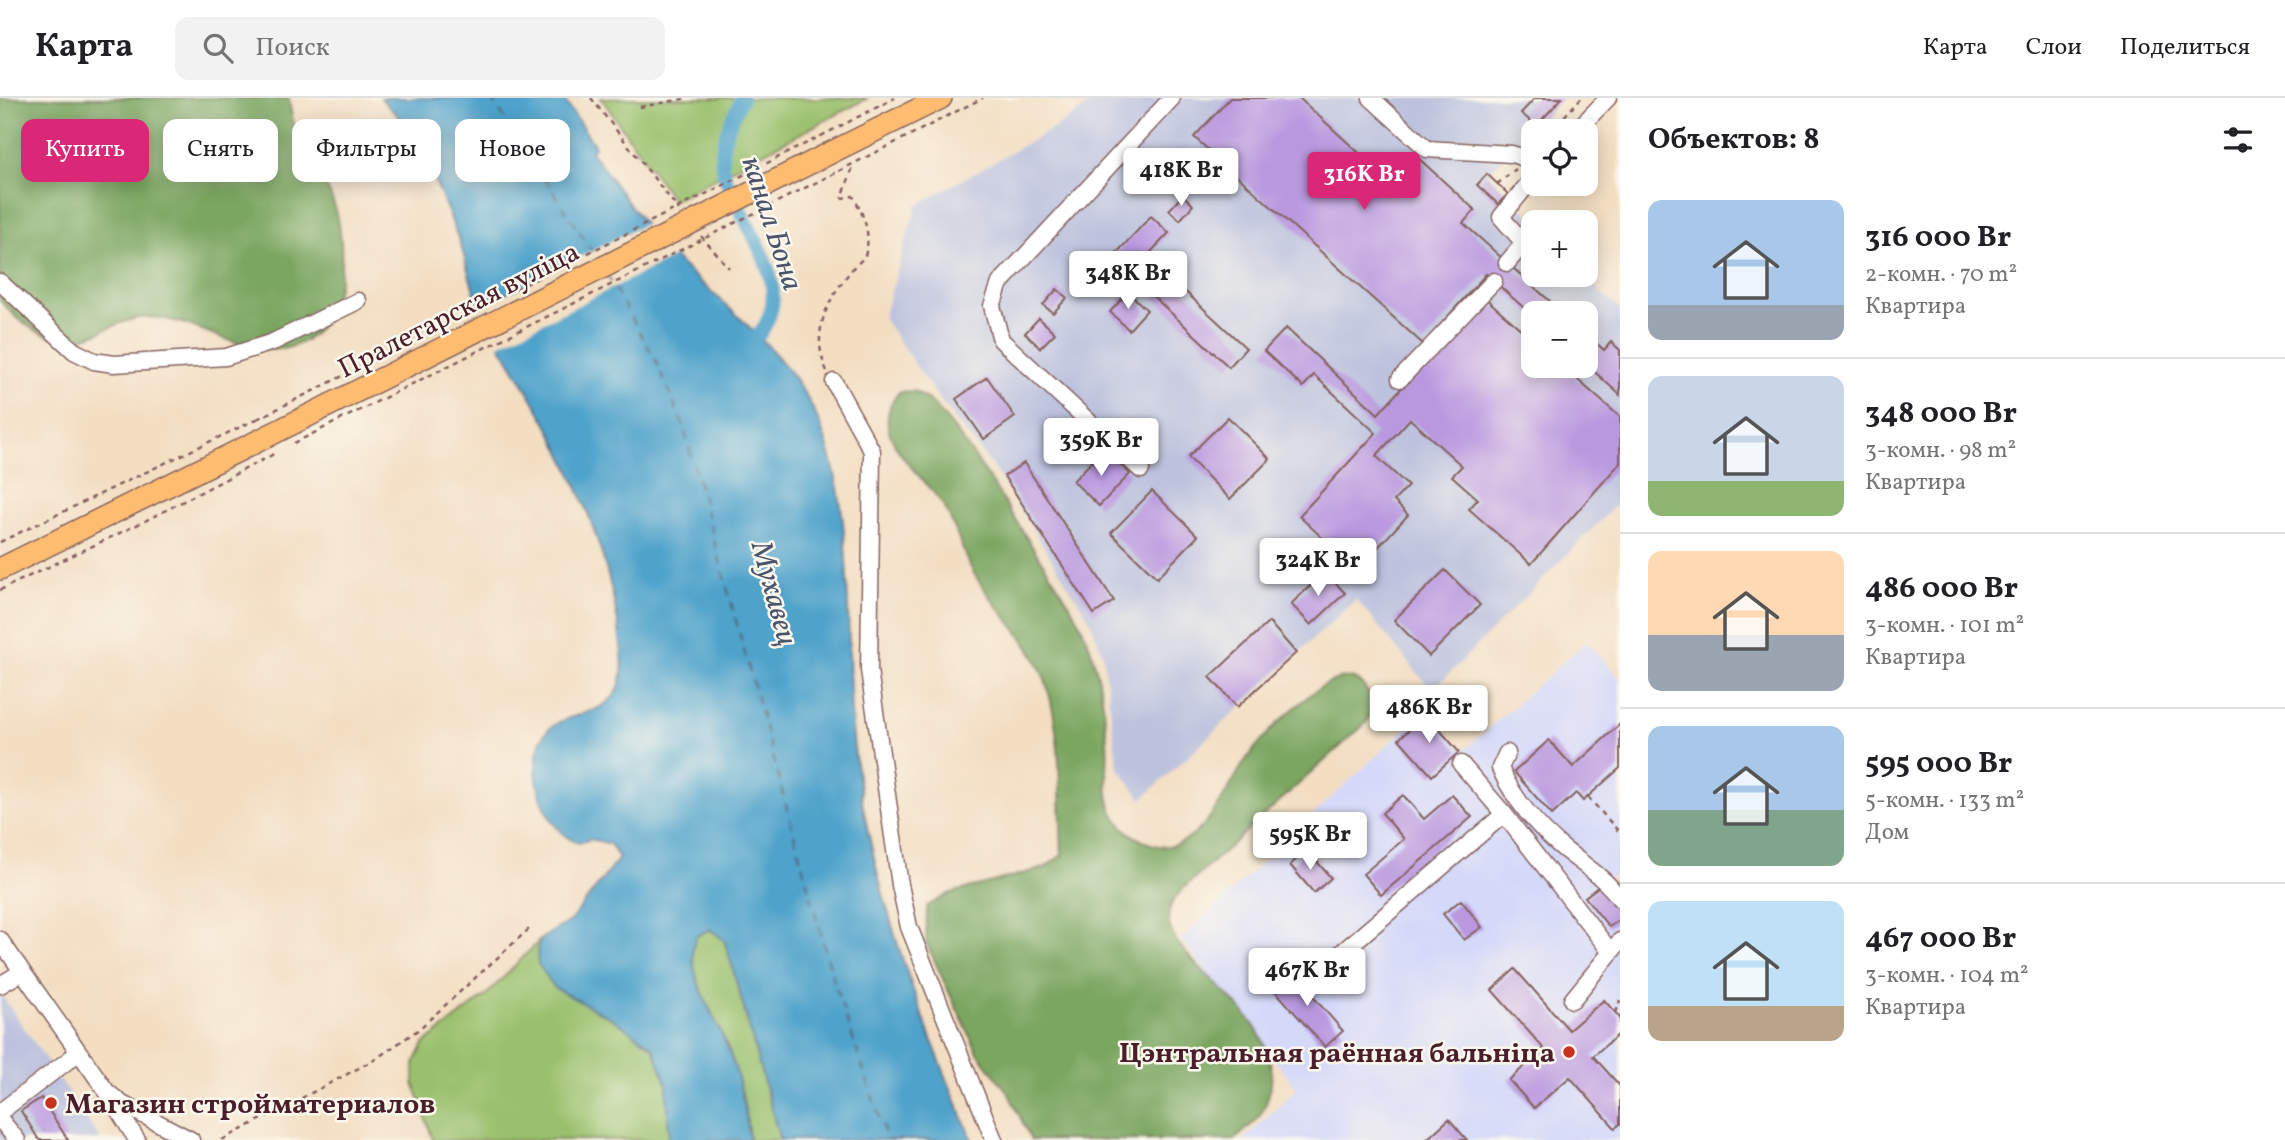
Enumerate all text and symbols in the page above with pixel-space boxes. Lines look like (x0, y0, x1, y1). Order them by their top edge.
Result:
search box (175, 17, 665, 80)
text: Карта (35, 25, 133, 71)
icon: search (199, 29, 237, 67)
text: Поиск (255, 30, 330, 66)
text: Карта (1923, 31, 1988, 65)
text: Слои (2026, 31, 2082, 65)
text: Поделиться (2120, 31, 2250, 65)
chip: Купить (21, 119, 149, 182)
chip: Снять (163, 119, 278, 182)
chip: Фильтры (292, 119, 441, 182)
chip: Новое (455, 119, 570, 182)
map controls (1521, 119, 1598, 378)
button: locate (1521, 119, 1598, 196)
text: Объектов: 8 (1648, 119, 1820, 161)
icon: filters (2219, 121, 2257, 159)
pin: 418K Br (1116, 148, 1246, 208)
water label: канал Бона (730, 151, 813, 296)
pin: 316K Br (1299, 152, 1429, 212)
text: 418K Br (1139, 155, 1223, 187)
text: 316K Br (1323, 159, 1405, 191)
button: + (1521, 210, 1598, 287)
text: 316 000 Br (1865, 217, 2011, 259)
icon: home (1704, 228, 1788, 312)
street label: Пралетарская вуліца (332, 233, 587, 389)
pin: 348K Br (1063, 252, 1193, 311)
text: 348K Br (1085, 258, 1171, 290)
text: 2-комн. · 70 m² (1865, 259, 2017, 291)
text: Квартира (1865, 291, 1966, 323)
button: − (1521, 301, 1598, 378)
text: 348 000 Br (1865, 393, 2017, 435)
icon: home (1704, 404, 1788, 488)
pin: 359K Br (1036, 418, 1166, 478)
text: 359K Br (1060, 425, 1142, 457)
text: 3-комн. · 98 m² (1865, 435, 2016, 467)
text: Квартира (1865, 467, 1966, 499)
water label: Мухавец (739, 536, 807, 650)
pin: 324K Br (1253, 538, 1383, 598)
text: 324K Br (1276, 545, 1360, 577)
text: 486 000 Br (1865, 568, 2018, 610)
icon: home (1704, 579, 1788, 663)
text: 3-комн. · 101 m² (1865, 610, 2024, 642)
text: Квартира (1865, 642, 1966, 674)
pin: 486K Br (1364, 686, 1494, 745)
text: 486K Br (1386, 692, 1472, 724)
text: 595 000 Br (1865, 743, 2012, 785)
icon: home (1704, 754, 1788, 838)
text: 5-комн. · 133 m² (1865, 785, 2024, 817)
pin: 595K Br (1245, 812, 1375, 872)
text: Дом (1865, 817, 1909, 849)
text: 595K Br (1269, 819, 1351, 851)
text: 467 000 Br (1865, 918, 2016, 960)
icon: home (1704, 929, 1788, 1013)
pin: 467K Br (1242, 948, 1372, 1008)
text: 467K Br (1264, 955, 1350, 987)
text: 3-комн. · 104 m² (1865, 960, 2029, 992)
text: Квартира (1865, 992, 1966, 1024)
place label: Цэнтральная раённая бальніца (1119, 1035, 1555, 1074)
marker: Цэнтральная раённая бальніца (1561, 1044, 1577, 1060)
place label: Магазин стройматериалов (65, 1086, 435, 1125)
marker: Магазин стройматериалов (43, 1095, 59, 1111)

